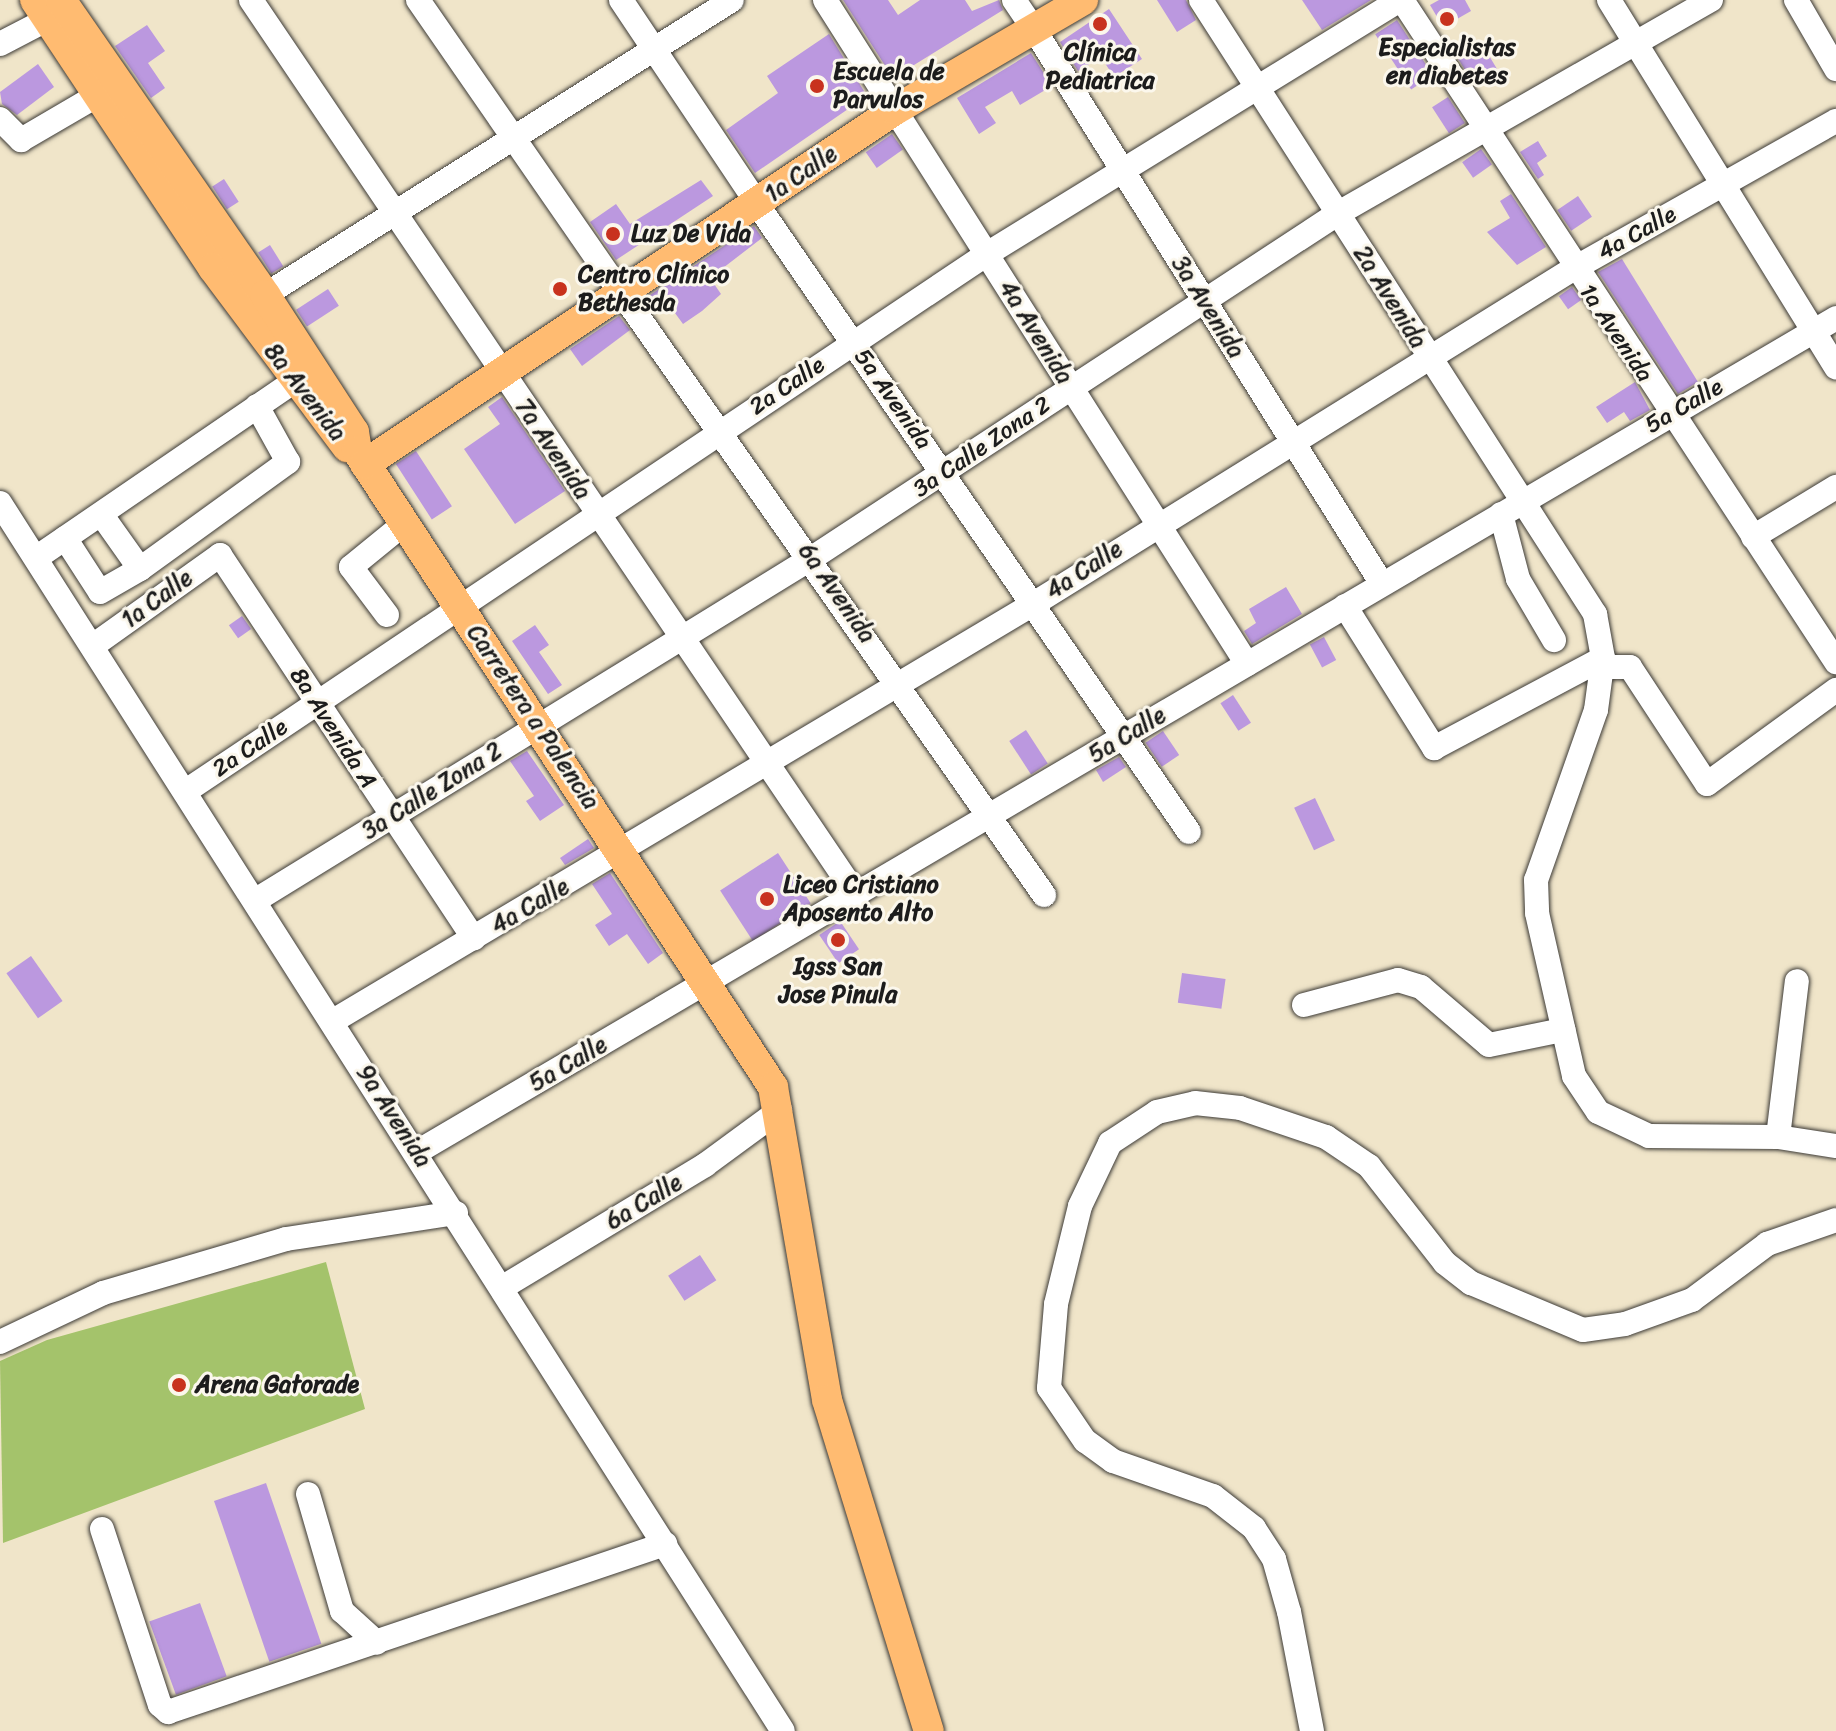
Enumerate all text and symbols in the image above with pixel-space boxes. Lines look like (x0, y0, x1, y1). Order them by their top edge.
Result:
marker: Especialistas en diabetes (1436, 8, 1458, 30)
marker: Clínica Pediatrica (1089, 13, 1111, 35)
place label: Especialistas en diabetes (1378, 34, 1516, 90)
place label: Clínica Pediatrica (1045, 39, 1155, 95)
place label: Escuela de Parvulos (833, 58, 945, 114)
marker: Escuela de Parvulos (808, 77, 826, 95)
street label: 1a Calle (759, 139, 843, 209)
street label: 4a Calle (1592, 199, 1682, 267)
place label: Luz De Vida (631, 220, 751, 248)
marker: Luz De Vida (602, 223, 624, 245)
street label: 2a Avenida (1347, 240, 1433, 354)
street label: 3a Avenida (1165, 251, 1251, 363)
place label: Centro Clínico Bethesda (578, 261, 729, 317)
street label: 4a Avenida (993, 275, 1079, 389)
marker: Centro Clínico Bethesda (549, 278, 571, 300)
street label: 1a Avenida (1573, 278, 1659, 388)
street label: 8a Avenida (258, 337, 352, 447)
street label: 5a Avenida (848, 343, 938, 455)
street label: 2a Calle (744, 350, 830, 422)
street label: 5a Calle (1640, 372, 1728, 440)
street label: 3a Calle Zona 2 (907, 390, 1057, 504)
street label: 7a Avenida (509, 393, 597, 505)
street label: 4a Calle (1040, 534, 1128, 606)
street label: 6a Avenida (792, 537, 882, 649)
street label: 1a Calle (116, 563, 198, 635)
street label: Carretera a Palencia (461, 619, 605, 815)
street label: 8a Avenida A (283, 662, 383, 794)
street label: 5a Calle (1083, 701, 1171, 769)
street label: 2a Calle (207, 712, 293, 784)
street label: 3a Calle Zona 2 (356, 736, 508, 846)
place label: Liceo Cristiano Aposento Alto (783, 871, 939, 927)
street label: 4a Calle (485, 872, 575, 940)
marker: Liceo Cristiano Aposento Alto (758, 890, 776, 908)
marker: Igss San Jose Pinula (829, 931, 847, 949)
place label: Igss San Jose Pinula (779, 953, 897, 1009)
street label: 5a Calle (524, 1030, 612, 1098)
street label: 9a Avenida (350, 1059, 438, 1173)
street label: 6a Calle (600, 1168, 688, 1236)
place label: Arena Gatorade (195, 1371, 361, 1399)
marker: Arena Gatorade (170, 1376, 188, 1394)

